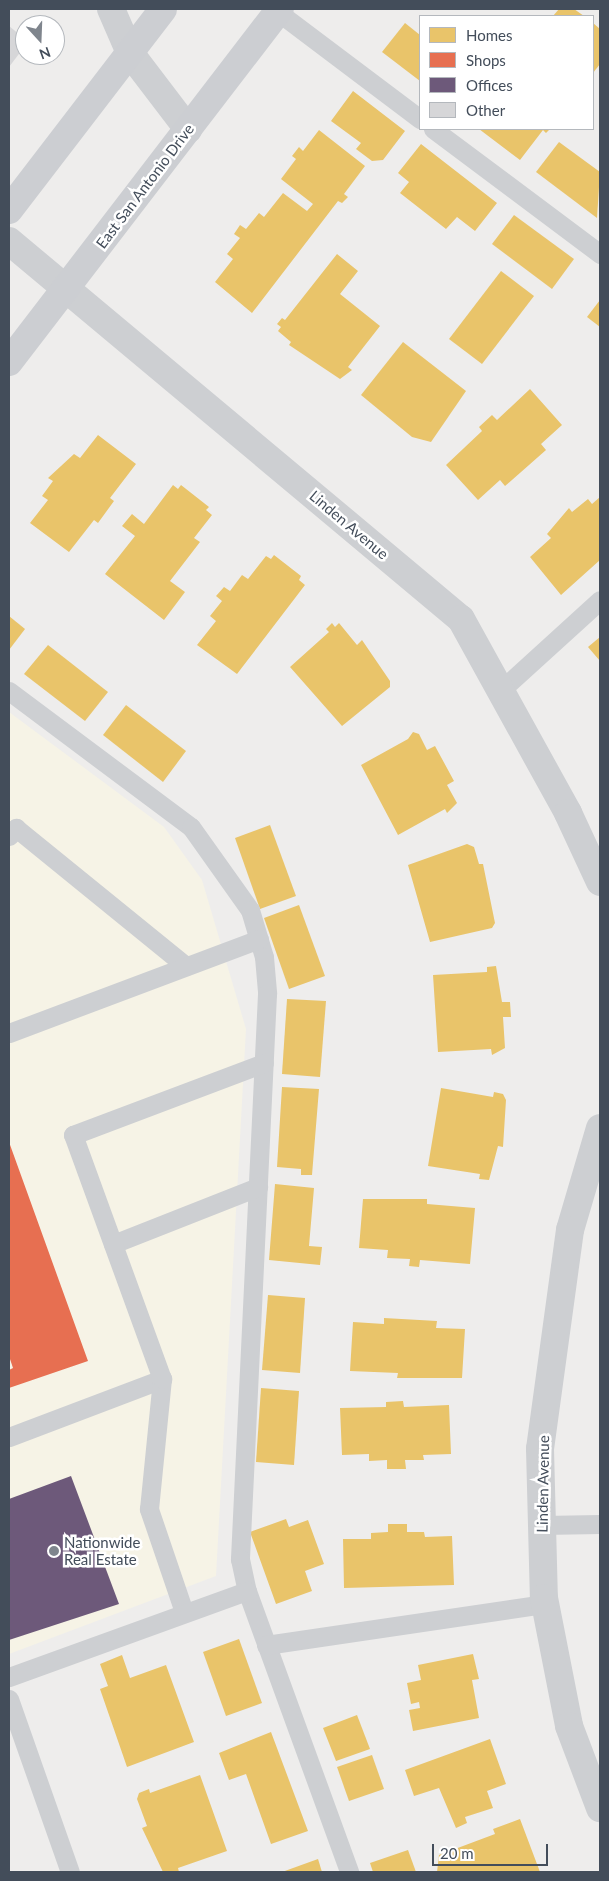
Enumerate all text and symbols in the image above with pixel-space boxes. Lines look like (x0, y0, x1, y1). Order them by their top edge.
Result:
north arrow (15, 15, 65, 65)
legend (419, 15, 594, 130)
text: Homes (466, 26, 512, 44)
text: N (37, 44, 53, 63)
text: Shops (466, 51, 506, 69)
text: Offices (466, 76, 513, 94)
text: Other (466, 101, 505, 119)
street label: East San Antonio Drive (92, 120, 198, 252)
street label: Linden Avenue (306, 487, 392, 563)
street label: Linden Avenue (533, 1435, 553, 1533)
place label: Nationwide Real Estate (64, 1533, 140, 1568)
marker: Nationwide Real Estate (48, 1545, 60, 1557)
scale bar (434, 1834, 550, 1866)
text: 20 m (440, 1844, 474, 1862)

